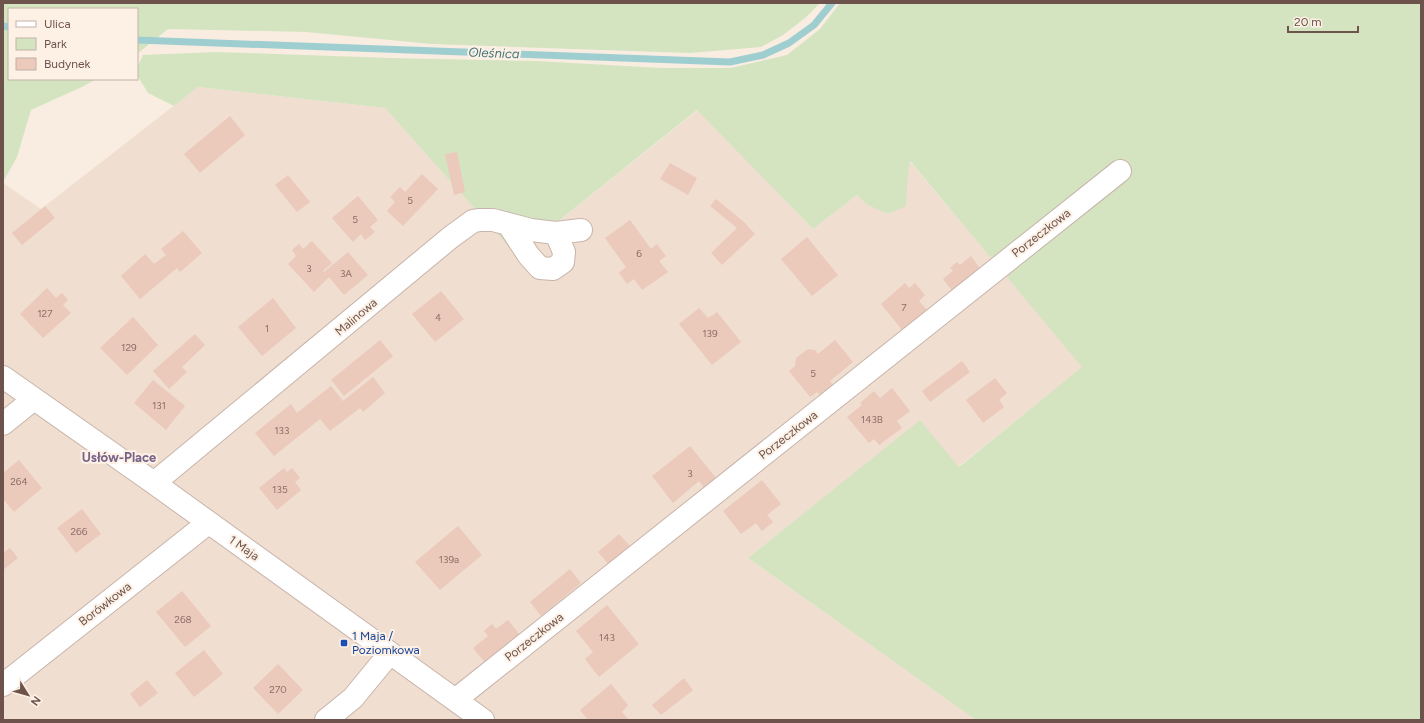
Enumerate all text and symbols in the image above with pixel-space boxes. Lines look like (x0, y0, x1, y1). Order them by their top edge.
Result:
legend (8, 8, 138, 80)
scale bar (1288, 8, 1358, 34)
text: 20 m (1294, 15, 1322, 29)
text: Ulica (44, 17, 71, 31)
text: Park (44, 37, 67, 51)
water label: Oleśnica (468, 45, 520, 61)
text: Budynek (44, 57, 91, 71)
house number: 5 (407, 194, 413, 207)
street label: Porzeczkowa (1009, 206, 1073, 260)
house number: 5 (352, 213, 358, 226)
house number: 6 (636, 247, 642, 260)
house number: 3 (306, 262, 312, 275)
house number: 3A (340, 267, 352, 280)
street label: Malinowa (332, 295, 380, 339)
house number: 7 (901, 301, 907, 314)
house number: 127 (37, 307, 53, 320)
house number: 4 (435, 311, 441, 324)
house number: 1 (265, 322, 269, 335)
house number: 139 (702, 327, 718, 340)
house number: 129 (121, 341, 137, 354)
house number: 5 (810, 367, 816, 380)
house number: 131 (152, 399, 166, 412)
street label: Porzeczkowa (756, 408, 820, 462)
house number: 143B (861, 413, 883, 426)
house number: 133 (274, 424, 290, 437)
district label: Usłów-Place (82, 450, 156, 465)
house number: 3 (687, 467, 693, 480)
house number: 264 (10, 475, 28, 488)
house number: 135 (272, 483, 288, 496)
house number: 266 (71, 525, 88, 538)
street label: 1 Maja (226, 533, 262, 563)
house number: 139a (439, 553, 459, 566)
street label: Borówkowa (76, 579, 134, 629)
street label: Porzeczkowa (502, 610, 566, 664)
house number: 268 (174, 613, 192, 626)
place label: 1 Maja / Poziomkowa (352, 629, 420, 657)
house number: 143 (599, 631, 615, 644)
marker: 1 Maja / Poziomkowa (339, 638, 349, 648)
north arrow (8, 675, 48, 715)
house number: 270 (269, 683, 287, 696)
text: N (28, 693, 43, 708)

